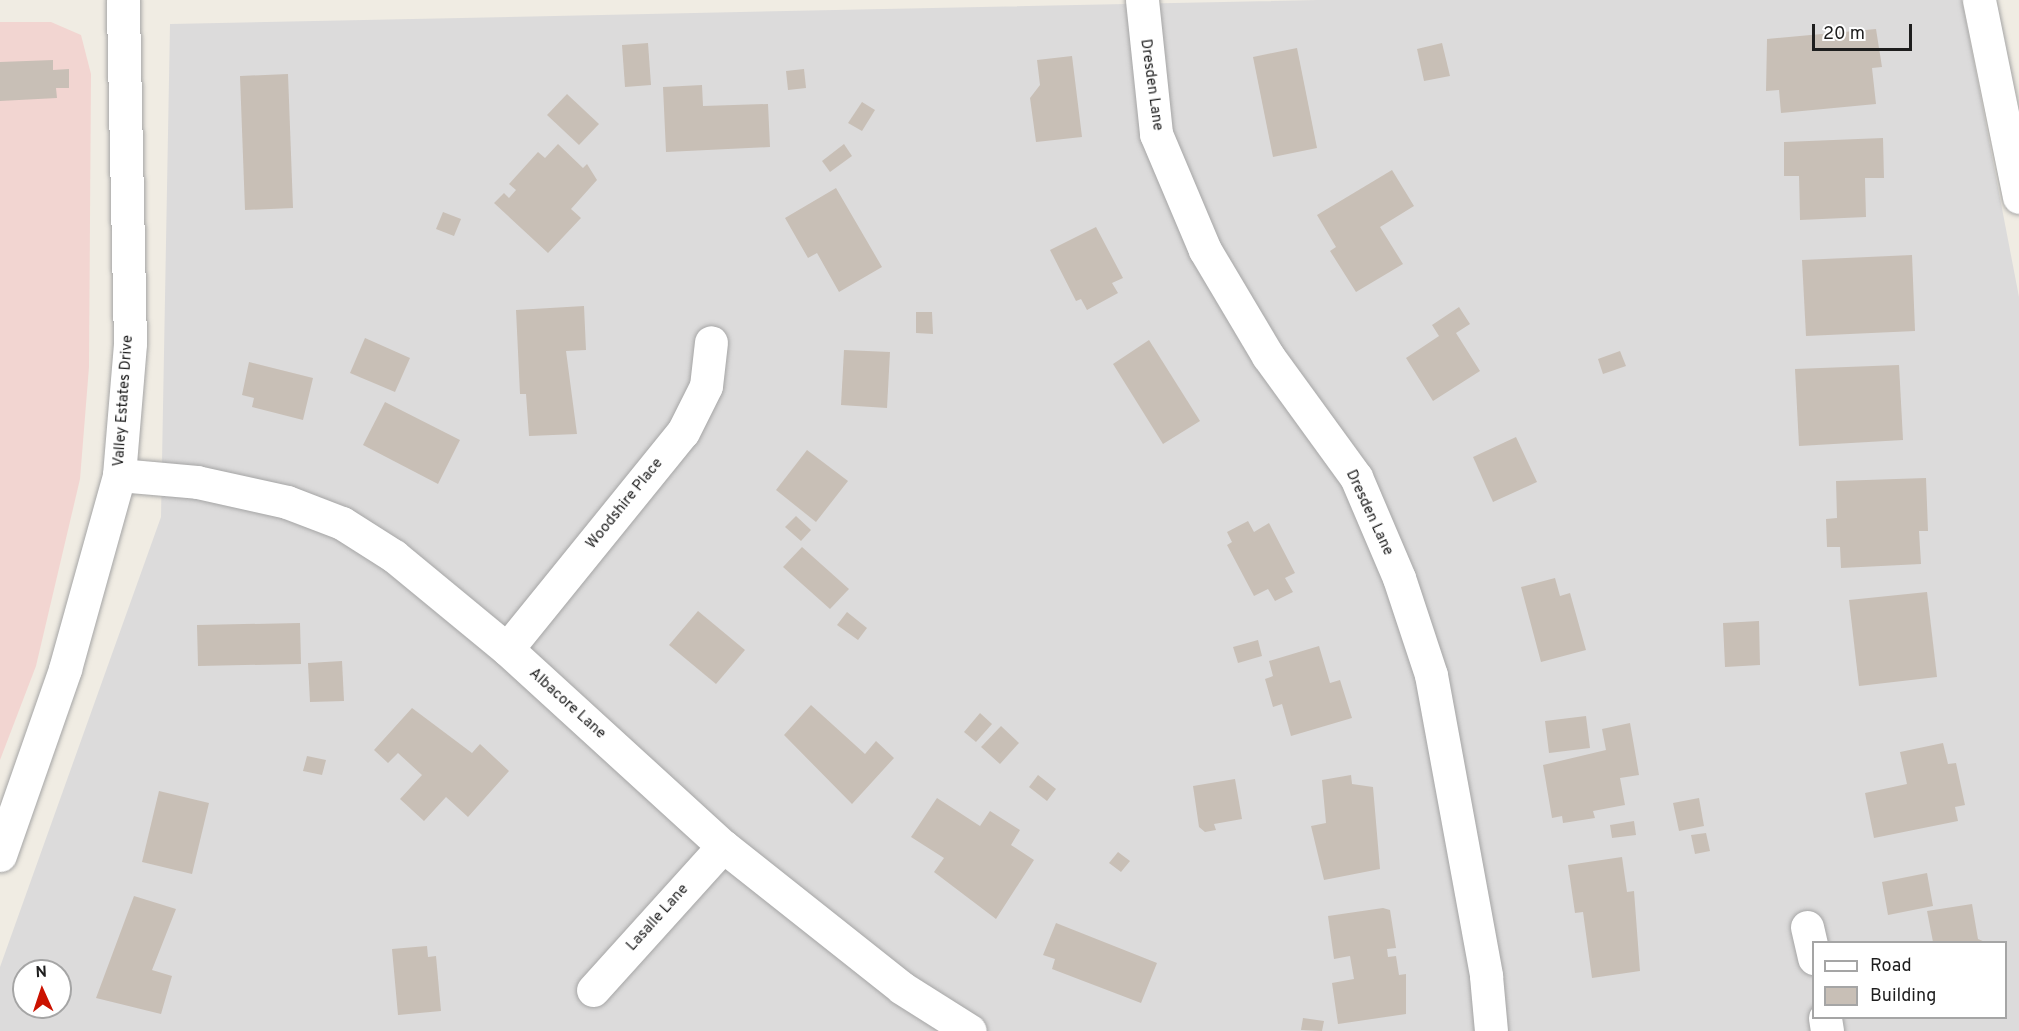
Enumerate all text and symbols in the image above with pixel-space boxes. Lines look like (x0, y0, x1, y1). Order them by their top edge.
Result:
scale bar (1815, 12, 1916, 50)
text: 20 m (1823, 23, 1865, 46)
street label: Dresden Lane (1136, 38, 1166, 132)
street label: Valley Estates Drive (110, 335, 138, 467)
street label: Woodshire Place (583, 455, 667, 553)
street label: Dresden Lane (1341, 467, 1397, 559)
street label: Albacore Lane (525, 665, 609, 743)
street label: Lasalle Lane (623, 881, 693, 955)
legend (1812, 941, 2007, 1019)
text: Road (1870, 955, 1912, 978)
north arrow (12, 959, 72, 1019)
text: N (35, 963, 47, 983)
text: Building (1870, 985, 1936, 1008)

